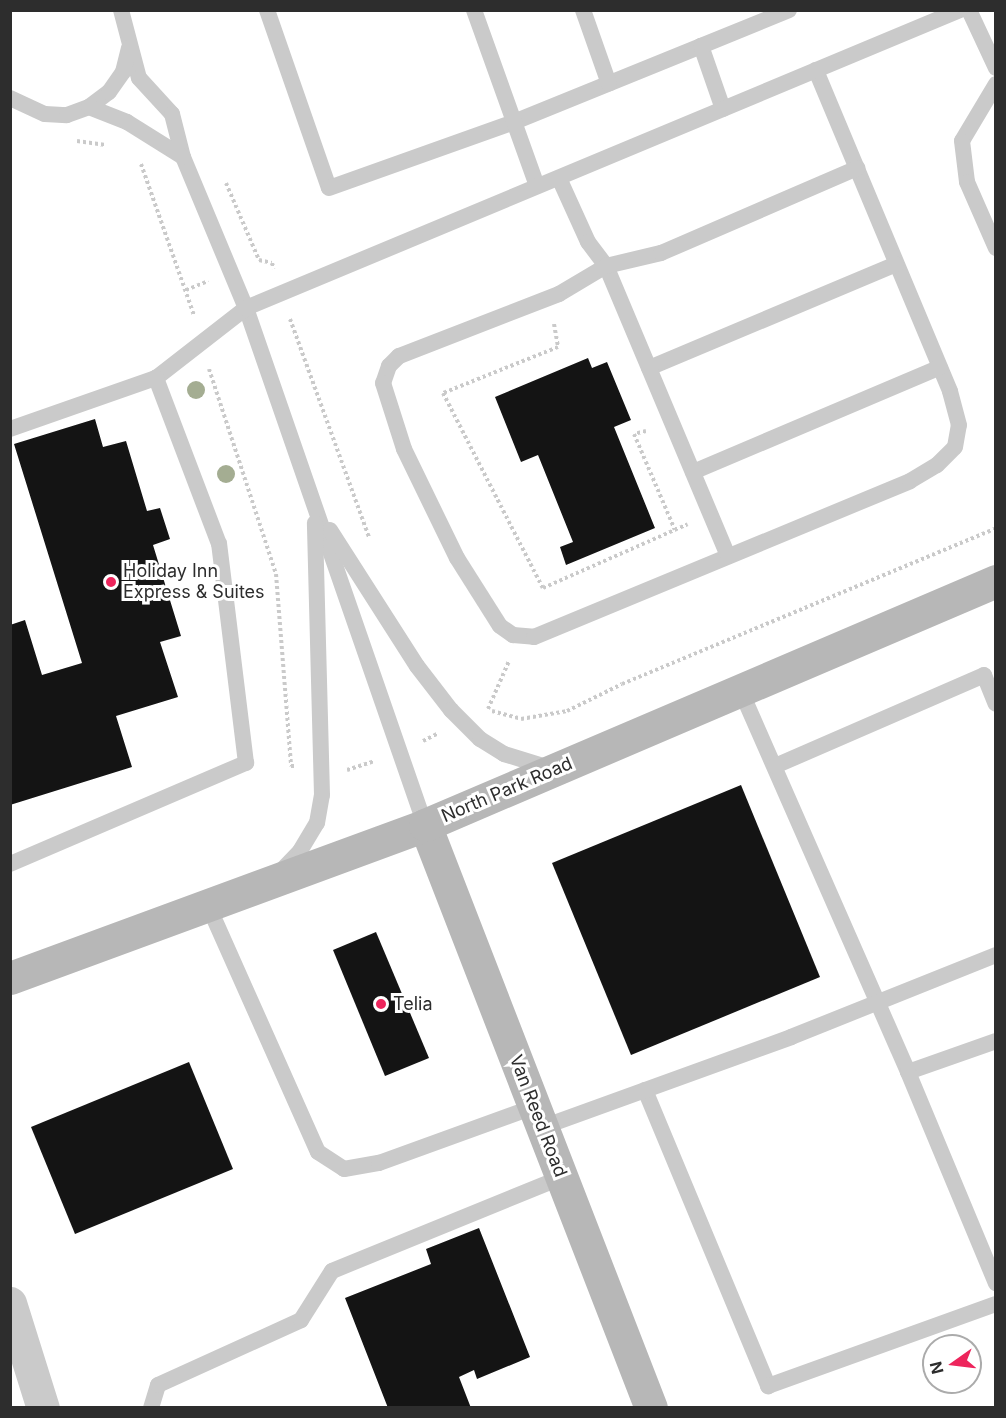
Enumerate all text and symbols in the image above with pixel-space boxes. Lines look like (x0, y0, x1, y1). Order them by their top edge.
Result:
place label: Holiday Inn Express & Suites (123, 561, 265, 604)
marker: Holiday Inn Express & Suites (104, 575, 118, 589)
street label: North Park Road (438, 753, 576, 827)
place label: Telia (393, 993, 433, 1015)
marker: Telia (374, 997, 388, 1011)
street label: Van Reed Road (505, 1052, 571, 1180)
north arrow (922, 1334, 982, 1394)
text: N (925, 1360, 948, 1376)

